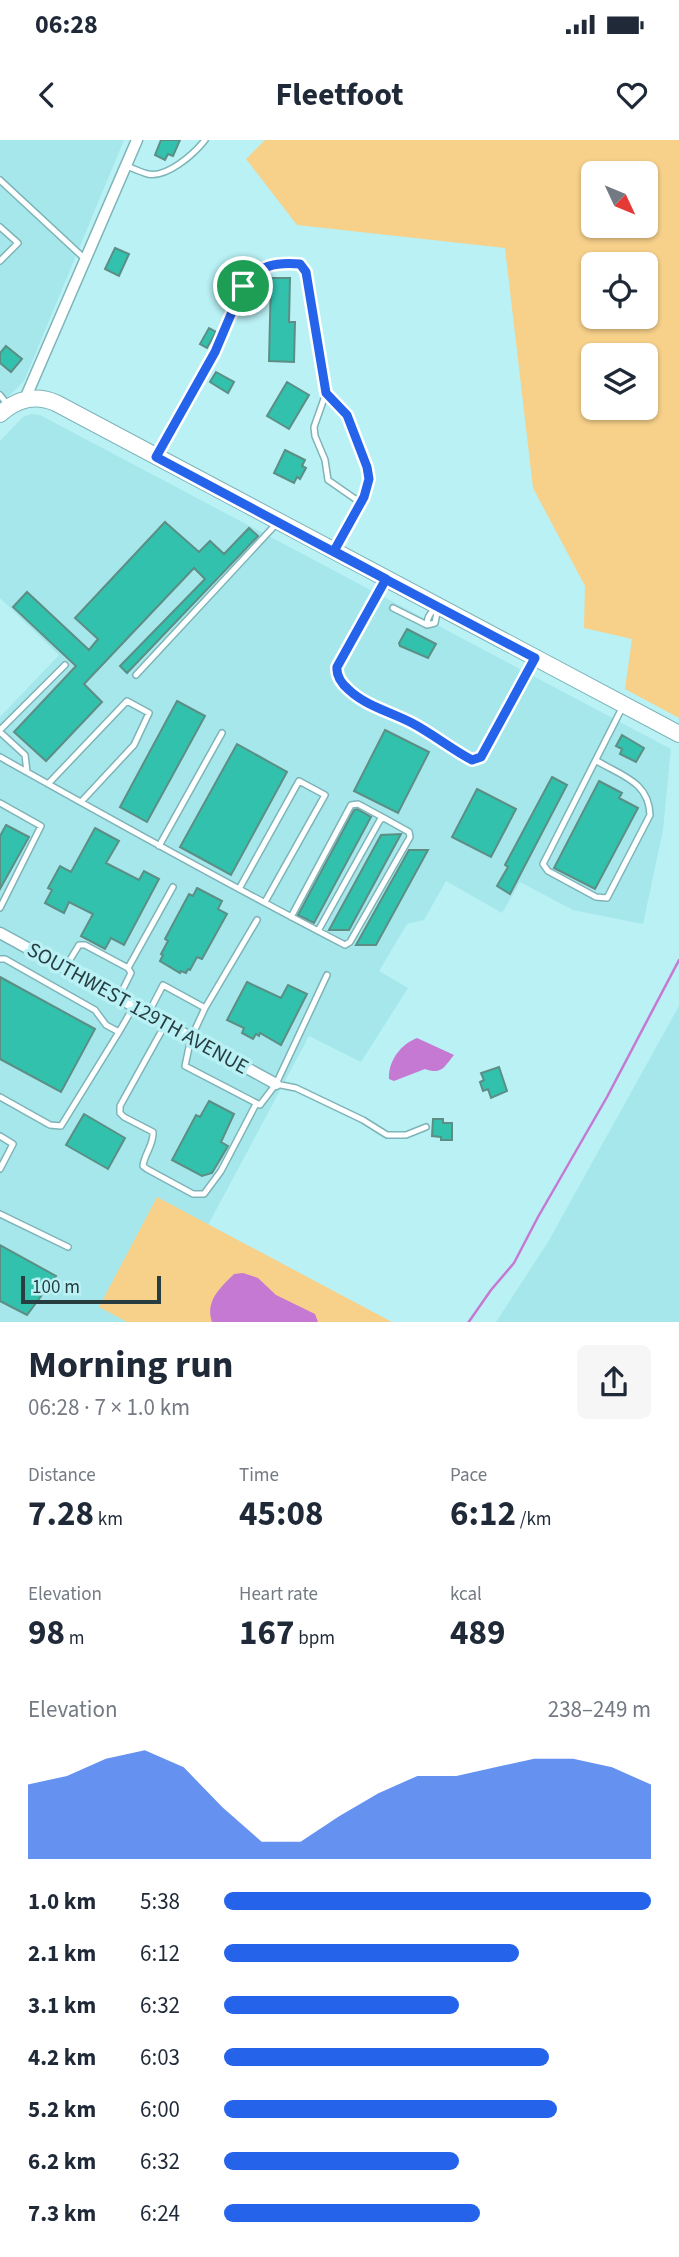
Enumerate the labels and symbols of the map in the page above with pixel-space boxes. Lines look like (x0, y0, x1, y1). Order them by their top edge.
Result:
north arrow (581, 161, 658, 238)
pin (213, 256, 273, 316)
street label: SOUTHWEST 129TH AVENUE (22, 934, 254, 1082)
scale bar (21, 1274, 161, 1305)

